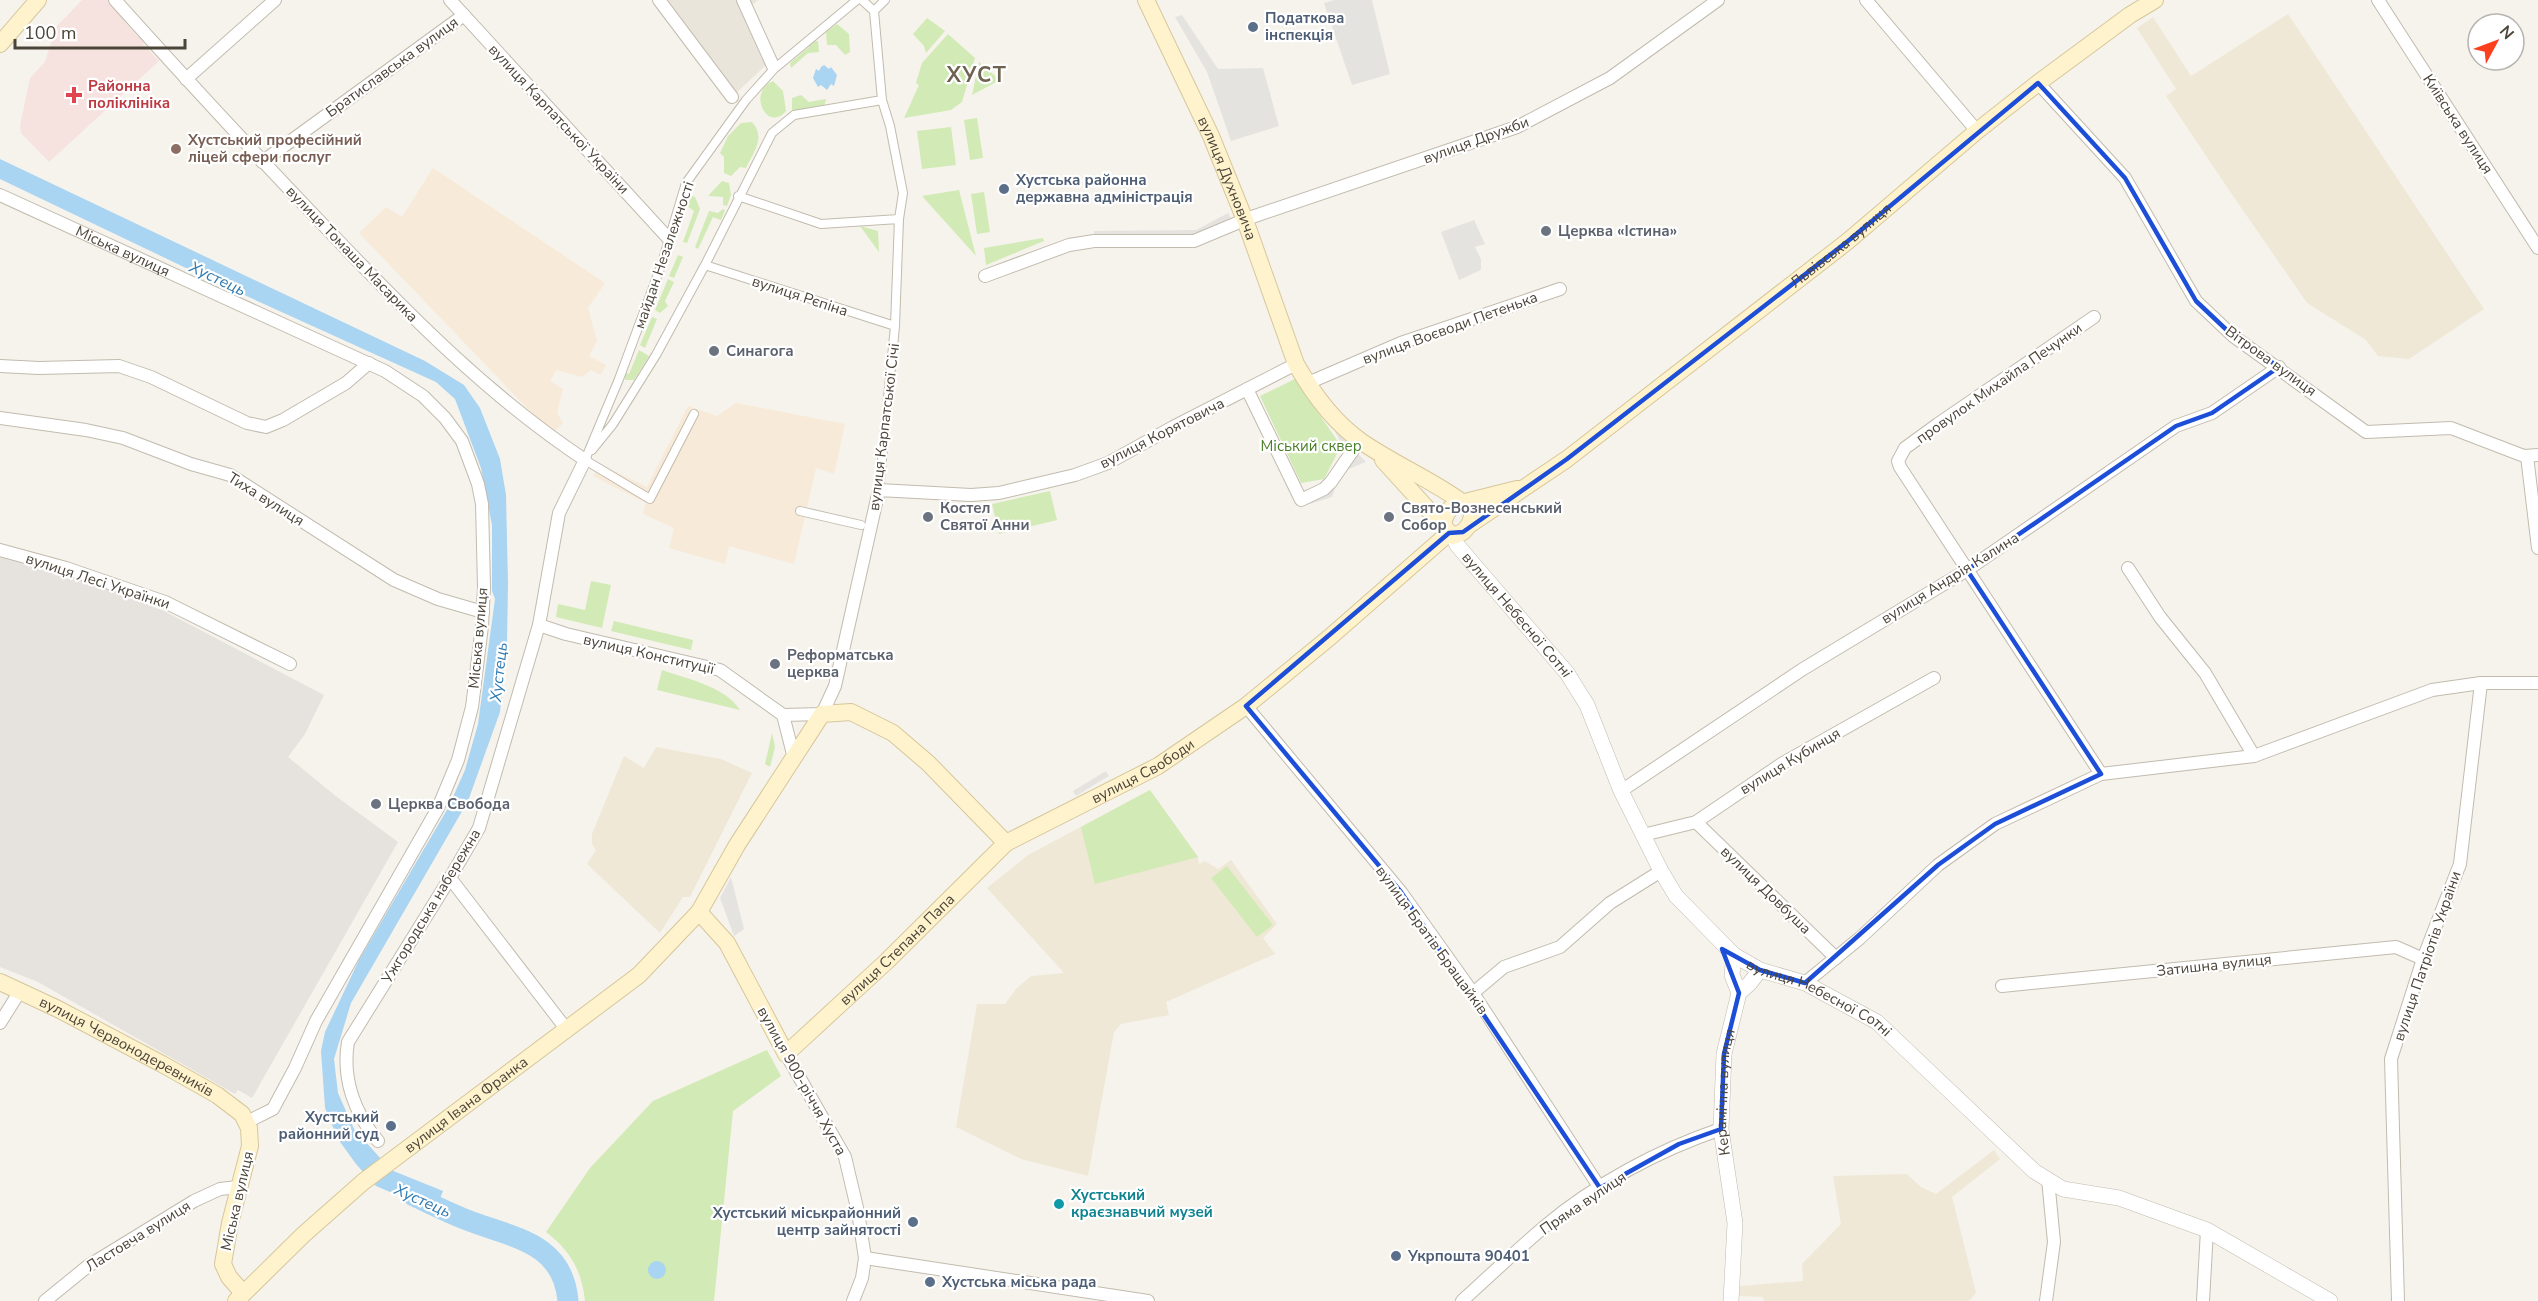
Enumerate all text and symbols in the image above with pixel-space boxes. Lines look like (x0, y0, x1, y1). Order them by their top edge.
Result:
place label: Податкова інспекція (1265, 8, 1344, 45)
scale bar (15, 12, 184, 50)
street label: Братиславська вулиця (322, 12, 462, 122)
north arrow (2466, 12, 2526, 72)
marker: Податкова інспекція (1246, 20, 1260, 34)
text: 100 m (24, 21, 76, 45)
text: N (2494, 21, 2519, 45)
street label: вулиця Карпатської України (484, 40, 634, 198)
district label: ХУСТ (946, 61, 1007, 89)
street label: Київська вулиця (2418, 70, 2498, 178)
place label: Районна поліклініка (88, 76, 170, 113)
marker: Районна поліклініка (65, 86, 83, 104)
street label: вулиця Дружби (1420, 112, 1532, 168)
street label: вулиця Духновича (1193, 113, 1261, 243)
place label: Хустський професійний ліцей сфери послуг (187, 130, 362, 167)
marker: Хустський професійний ліцей сфери послуг (169, 142, 183, 156)
place label: Хустська районна державна адміністрація (1015, 170, 1193, 207)
street label: майдан Незалежності (629, 179, 699, 331)
street label: вулиця Томаша Масарика (282, 182, 422, 326)
marker: Хустська районна державна адміністрація (997, 182, 1011, 196)
street label: Львівська вулиця (1786, 199, 1895, 292)
street label: Міська вулиця (72, 221, 173, 281)
place label: Церква «Істина» (1558, 221, 1677, 241)
marker: Церква «Істина» (1539, 224, 1553, 238)
water label: Хустець (185, 256, 249, 302)
street label: вулиця Рєпіна (749, 271, 851, 321)
street label: вулиця Воєводи Петенька (1360, 287, 1540, 369)
street label: провулок Михайла Печунки (1912, 318, 2086, 448)
street label: Вітрова вулиця (2221, 321, 2321, 401)
place label: Синагога (726, 341, 794, 361)
street label: вулиця Карпатської Січі (864, 342, 904, 512)
marker: Синагога (707, 344, 721, 358)
street label: вулиця Корятовича (1096, 393, 1228, 473)
park label: Міський сквер (1260, 436, 1362, 456)
street label: Тиха вулиця (224, 468, 308, 530)
place label: Костел Святої Анни (940, 498, 1030, 535)
place label: Свято-Вознесенський Собор (1401, 498, 1562, 535)
marker: Костел Святої Анни (921, 510, 935, 524)
marker: Свято-Вознесенський Собор (1382, 510, 1396, 524)
street label: вулиця Андрія Калина (1877, 527, 2023, 629)
street label: вулиця Лесі Українки (23, 548, 173, 614)
street label: вулиця Небесної Сотні (1457, 548, 1577, 681)
street label: Міська вулиця (464, 587, 492, 689)
street label: вулиця Конституції (581, 629, 717, 679)
water label: Хустець (485, 641, 513, 704)
place label: Реформатська церква (787, 645, 894, 682)
marker: Реформатська церква (768, 657, 782, 671)
street label: вулиця Кубинця (1736, 723, 1844, 799)
street label: вулиця Свободи (1088, 734, 1198, 808)
place label: Церква Свобода (388, 794, 510, 814)
marker: Церква Свобода (369, 797, 383, 811)
street label: Ужгородська набережна (376, 825, 485, 988)
street label: вулиця Довбуша (1716, 842, 1816, 938)
street label: вулиця Братів Бращайків (1371, 862, 1493, 1018)
street label: вулиця Патріотів України (2389, 868, 2465, 1044)
street label: вулиця Степана Папа (835, 889, 959, 1010)
street label: Затишна вулиця (2155, 949, 2273, 981)
street label: вулиця Небесної Сотні (1743, 954, 1896, 1041)
street label: вулиця Червонодеревників (36, 992, 217, 1101)
street label: вулиця 900-річчя Хуста (753, 1003, 851, 1159)
street label: Керамічна вулиця (1711, 1027, 1740, 1157)
street label: вулиця Івана Франка (400, 1052, 532, 1157)
place label: Хустський районний суд (279, 1107, 379, 1144)
marker: Хустський районний суд (384, 1119, 398, 1133)
street label: Міська вулиця (216, 1149, 258, 1253)
street label: Пряма вулиця (1536, 1167, 1630, 1239)
water label: Хустець (390, 1178, 454, 1223)
place label: Хустський краєзнавчий музей (1070, 1185, 1213, 1222)
street label: Ластовча вулиця (82, 1196, 194, 1276)
marker: Хустський краєзнавчий музей (1052, 1197, 1066, 1211)
place label: Хустський міськрайонний центр зайнятості (712, 1203, 901, 1240)
marker: Хустський міськрайонний центр зайнятості (906, 1215, 920, 1229)
place label: Укрпошта 90401 (1407, 1246, 1530, 1266)
marker: Укрпошта 90401 (1389, 1249, 1403, 1263)
place label: Хустська міська рада (941, 1272, 1097, 1292)
marker: Хустська міська рада (923, 1275, 937, 1289)

